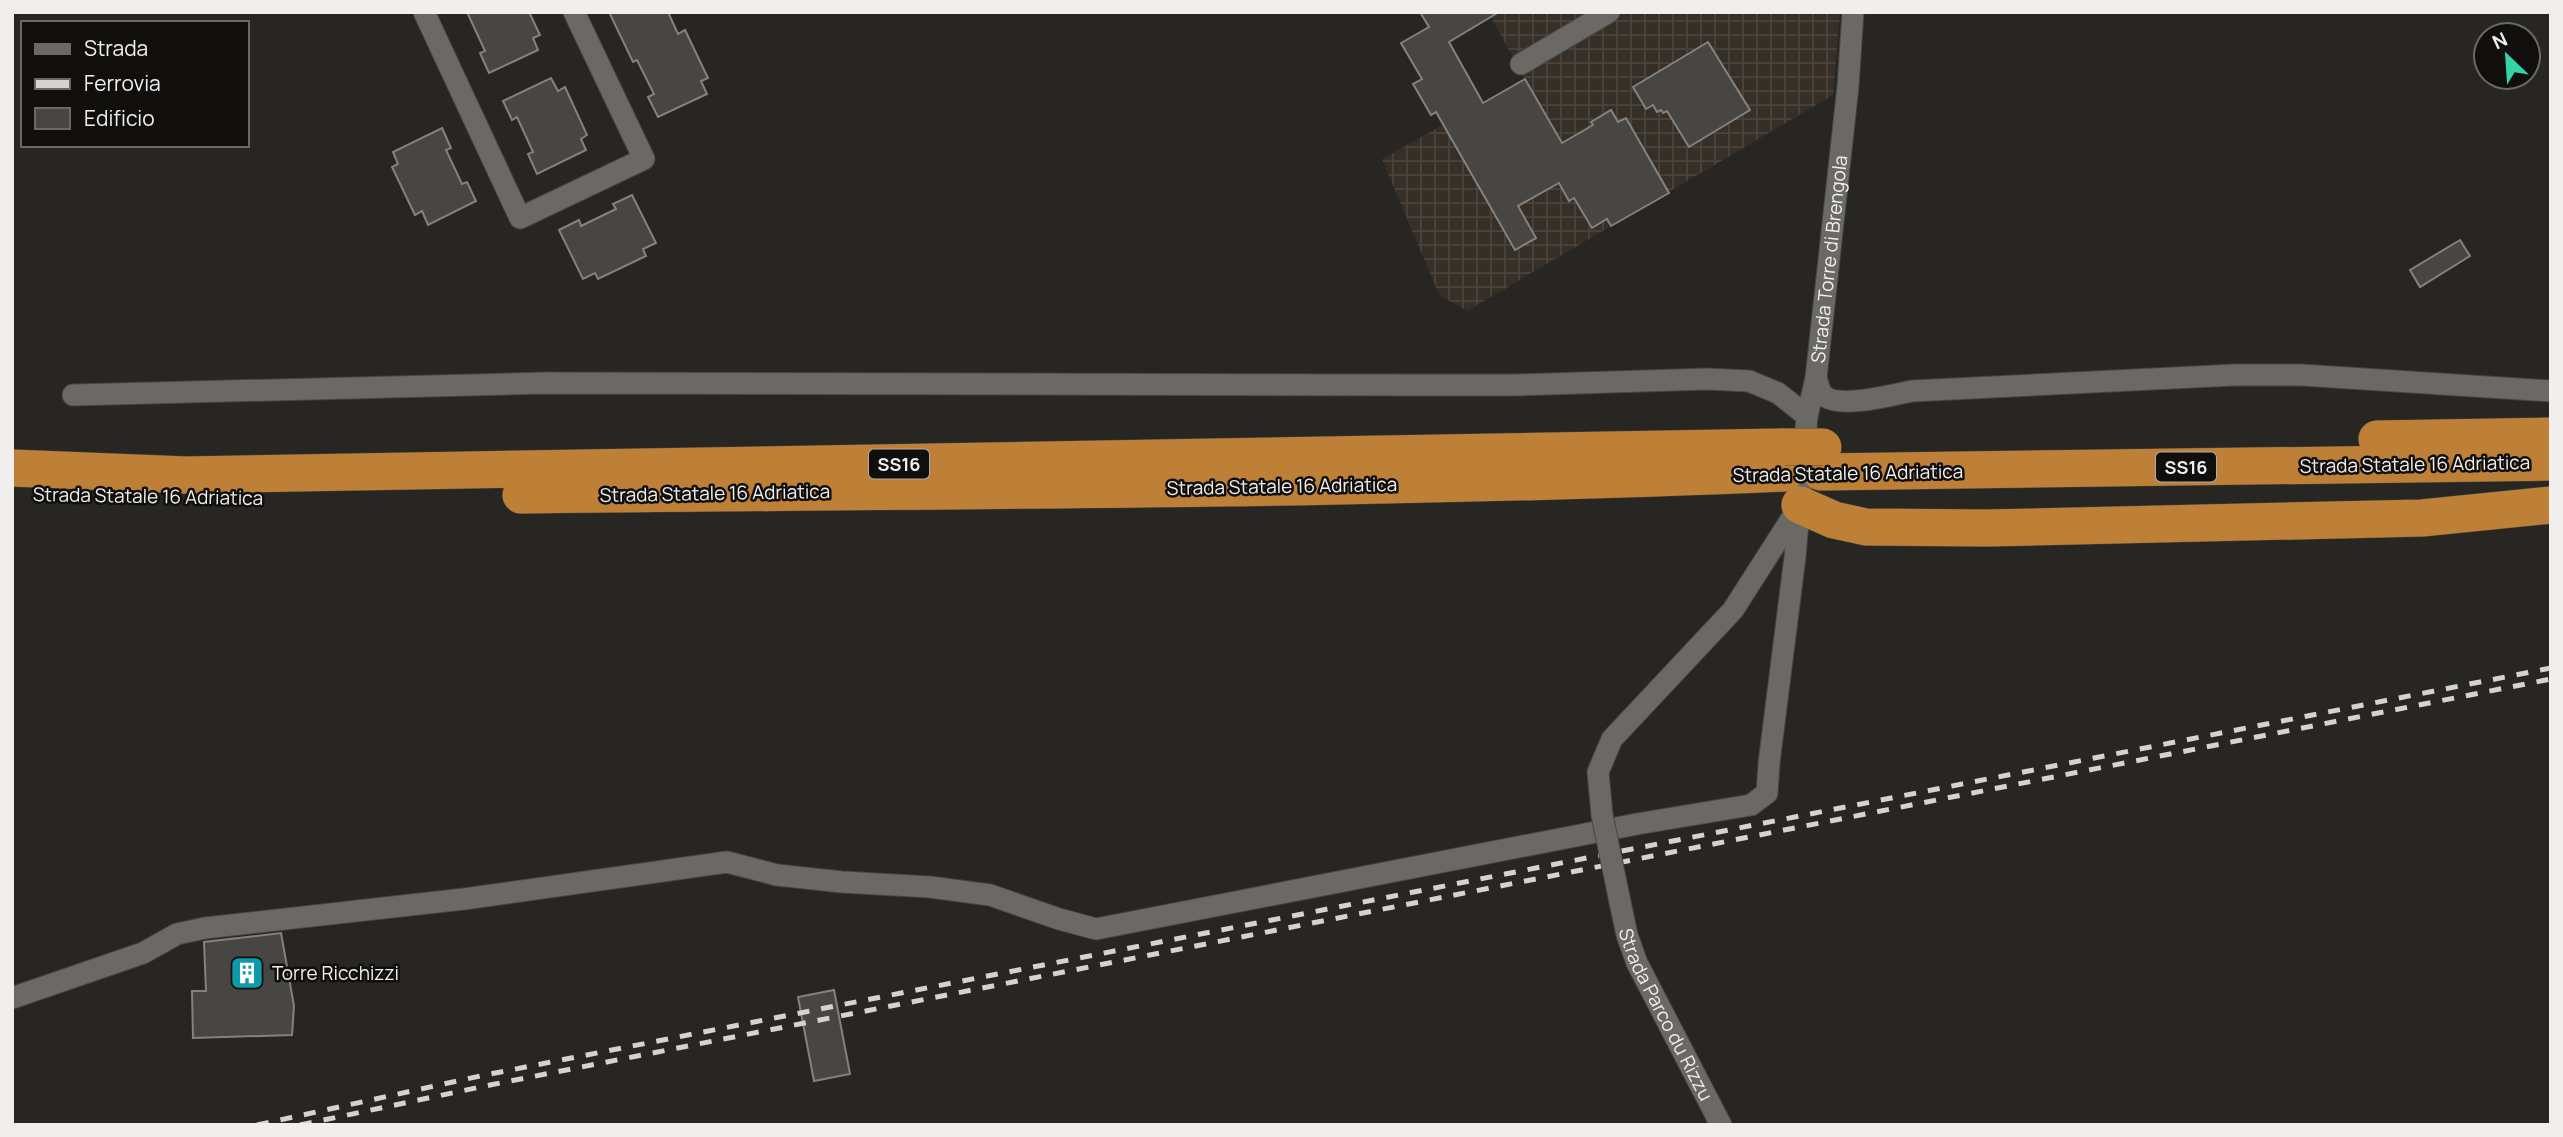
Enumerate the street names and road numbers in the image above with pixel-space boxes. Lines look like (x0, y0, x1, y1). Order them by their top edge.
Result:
street label: Strada Torre di Brengola (1805, 154, 1853, 364)
street label: Strada Statale 16 Adriatica (2300, 449, 2530, 479)
road number: SS16 (869, 450, 929, 478)
road number: SS16 (2156, 452, 2216, 481)
street label: Strada Statale 16 Adriatica (1733, 458, 1963, 488)
street label: Strada Statale 16 Adriatica (1167, 471, 1397, 501)
street label: Strada Statale 16 Adriatica (600, 478, 830, 508)
street label: Strada Statale 16 Adriatica (33, 481, 263, 511)
street label: Strada Parco du Rizzu (1613, 926, 1719, 1105)

